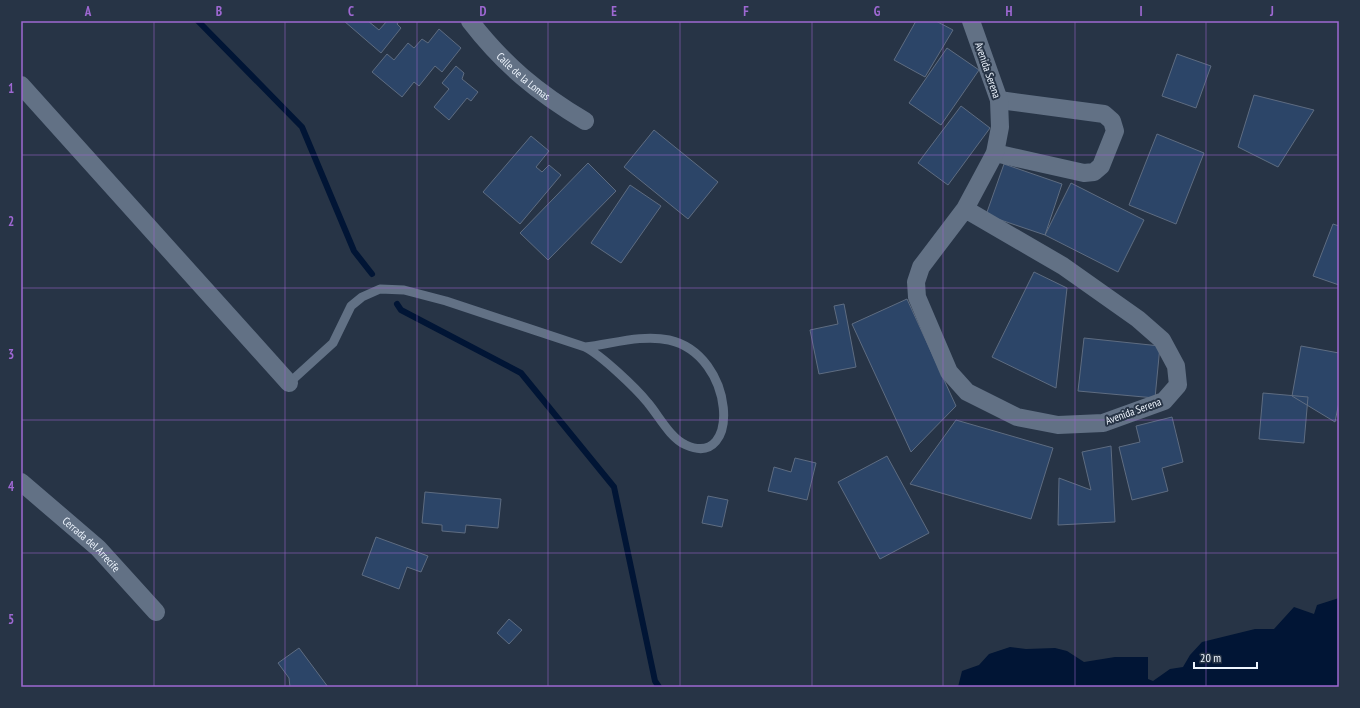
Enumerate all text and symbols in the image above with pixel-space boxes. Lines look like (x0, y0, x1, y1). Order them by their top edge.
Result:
text: A (84, 3, 92, 20)
text: B (216, 3, 222, 20)
text: C (348, 3, 354, 20)
text: D (480, 3, 487, 20)
text: E (611, 3, 617, 20)
text: F (743, 3, 749, 20)
text: G (874, 3, 881, 20)
text: H (1006, 3, 1013, 20)
text: I (1139, 3, 1143, 20)
text: J (1269, 3, 1274, 20)
street label: Avenida Serena (972, 40, 1004, 100)
street label: Calle de la Lomas (494, 49, 553, 103)
text: 1 (8, 80, 14, 97)
text: 2 (8, 213, 14, 230)
text: 3 (8, 346, 14, 363)
street label: Avenida Serena (1103, 394, 1163, 428)
text: 4 (8, 478, 15, 495)
street label: Cerrada del Arrecife (60, 514, 124, 575)
text: 5 (8, 611, 14, 628)
scale bar (1194, 644, 1257, 670)
text: 20 m (1200, 650, 1221, 665)

